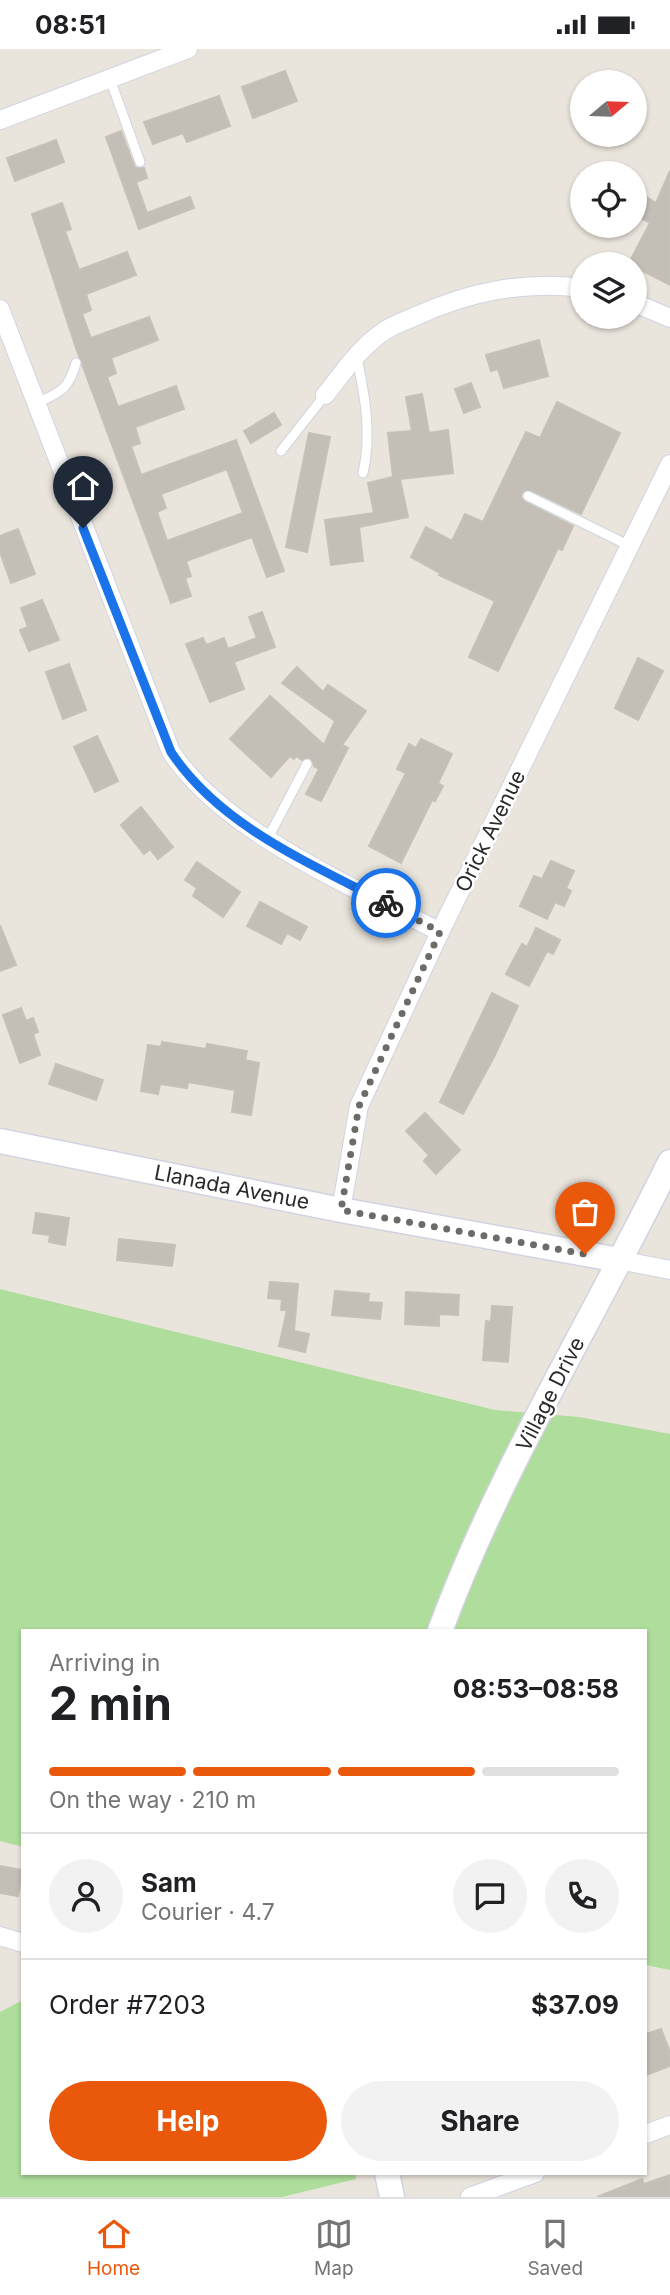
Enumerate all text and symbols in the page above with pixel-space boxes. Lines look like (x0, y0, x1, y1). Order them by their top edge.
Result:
text: 08:51 (35, 9, 106, 40)
north arrow (570, 70, 648, 147)
map controls (570, 70, 647, 329)
button: locate (570, 161, 647, 238)
button: layers (570, 252, 647, 329)
pin (53, 456, 113, 528)
icon: home (64, 467, 102, 505)
street label: Orick Avenue (450, 766, 530, 896)
courier (351, 868, 421, 938)
icon: bike (367, 884, 405, 922)
street label: Llanada Avenue (152, 1160, 312, 1214)
pin (555, 1182, 615, 1254)
icon: bag (566, 1193, 604, 1231)
street label: Village Drive (511, 1333, 589, 1455)
text: Arriving in (49, 1649, 160, 1677)
text: 08:53–08:58 (453, 1673, 619, 1704)
text: 2 min (49, 1675, 172, 1731)
text: On the way · 210 m (49, 1786, 256, 1814)
button: person (49, 1859, 123, 1933)
button: chat (453, 1859, 527, 1933)
button: phone (545, 1859, 619, 1933)
text: Sam (141, 1867, 197, 1898)
text: Courier · 4.7 (141, 1898, 275, 1926)
text: Order #7203 (49, 1989, 206, 2020)
text: $37.09 (531, 1989, 619, 2020)
button: Help (49, 2081, 327, 2161)
button: Share (341, 2081, 619, 2161)
tab: Home (87, 2215, 140, 2280)
tab: Map (314, 2215, 354, 2280)
tab: Saved (527, 2215, 583, 2280)

